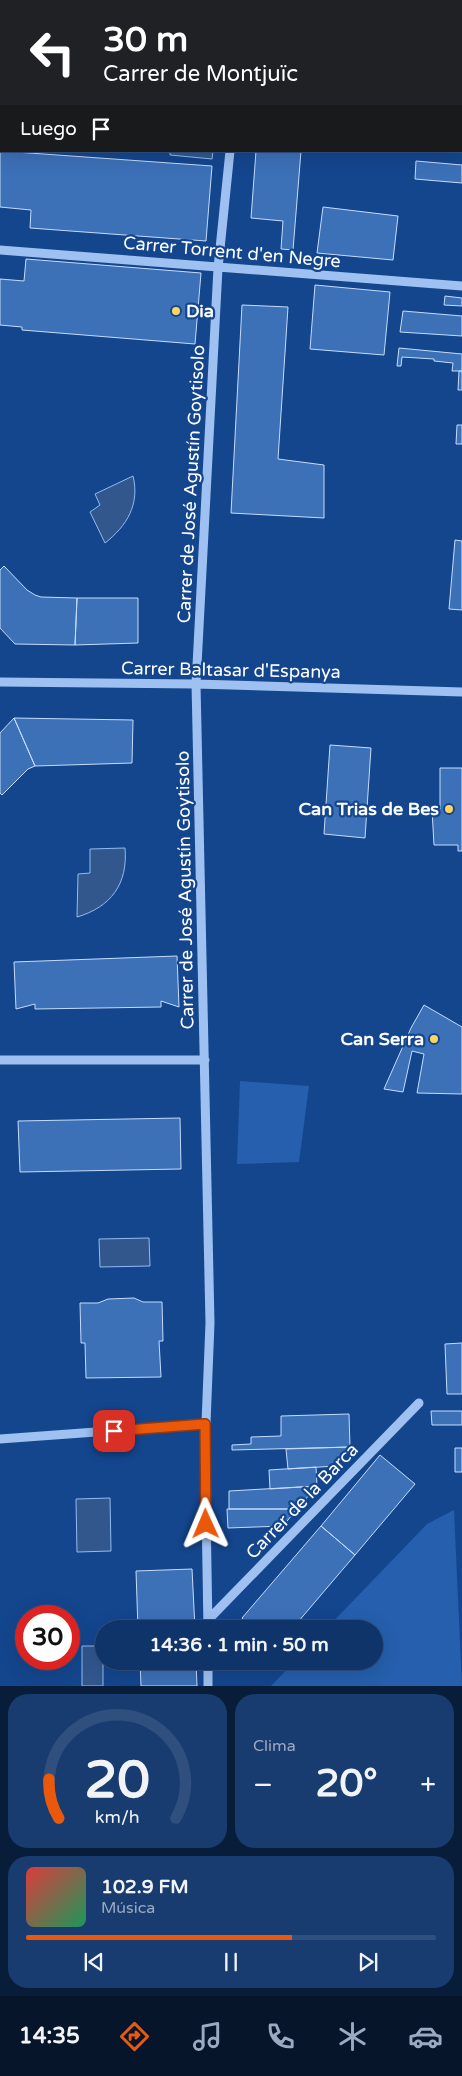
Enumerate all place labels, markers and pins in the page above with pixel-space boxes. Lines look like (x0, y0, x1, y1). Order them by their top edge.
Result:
place label: Dia (186, 300, 214, 322)
marker: Dia (170, 305, 182, 317)
place label: Can Trias de Bes (299, 798, 439, 820)
marker: Can Trias de Bes (443, 803, 455, 815)
place label: Can Serra (341, 1028, 424, 1050)
marker: Can Serra (428, 1033, 440, 1045)
pin (93, 1410, 135, 1452)

